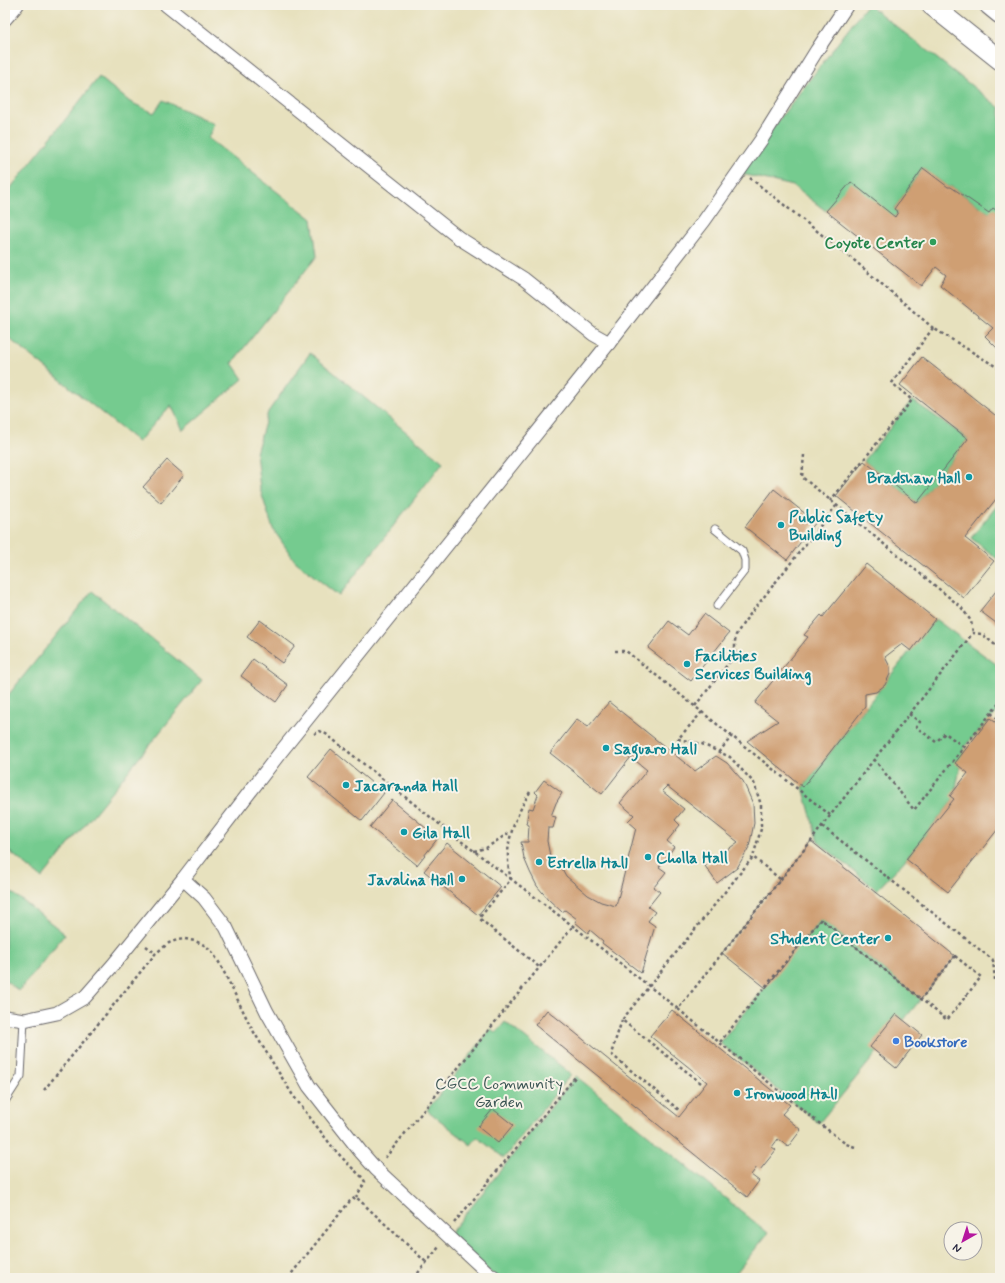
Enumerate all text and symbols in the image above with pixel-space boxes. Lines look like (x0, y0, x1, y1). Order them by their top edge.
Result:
place label: Coyote Center (825, 233, 925, 254)
marker: Coyote Center (928, 237, 938, 247)
place label: Bradshaw Hall (867, 468, 961, 489)
marker: Bradshaw Hall (964, 472, 974, 482)
place label: Public Safety Building (789, 507, 883, 548)
marker: Public Safety Building (776, 520, 786, 530)
place label: Facilities Services Building (695, 646, 812, 686)
marker: Facilities Services Building (682, 659, 692, 669)
place label: Saguaro Hall (614, 739, 697, 762)
marker: Saguaro Hall (601, 743, 611, 753)
place label: Jacaranda Hall (354, 776, 458, 797)
marker: Jacaranda Hall (341, 780, 351, 790)
place label: Gila Hall (412, 823, 470, 844)
marker: Gila Hall (399, 827, 409, 837)
place label: Cholla Hall (656, 848, 728, 869)
marker: Cholla Hall (643, 852, 653, 862)
place label: Estrella Hall (547, 853, 628, 874)
marker: Estrella Hall (534, 857, 544, 867)
place label: Javalina Hall (367, 870, 454, 891)
marker: Javalina Hall (457, 874, 467, 884)
place label: Student Center (770, 929, 880, 950)
marker: Student Center (883, 933, 893, 943)
place label: Bookstore (904, 1032, 967, 1053)
marker: Bookstore (891, 1036, 901, 1046)
park label: CGCC Community Garden (435, 1074, 563, 1113)
place label: Ironwood Hall (745, 1084, 837, 1105)
marker: Ironwood Hall (732, 1088, 742, 1098)
north arrow (943, 1221, 983, 1261)
text: N (950, 1240, 965, 1256)

